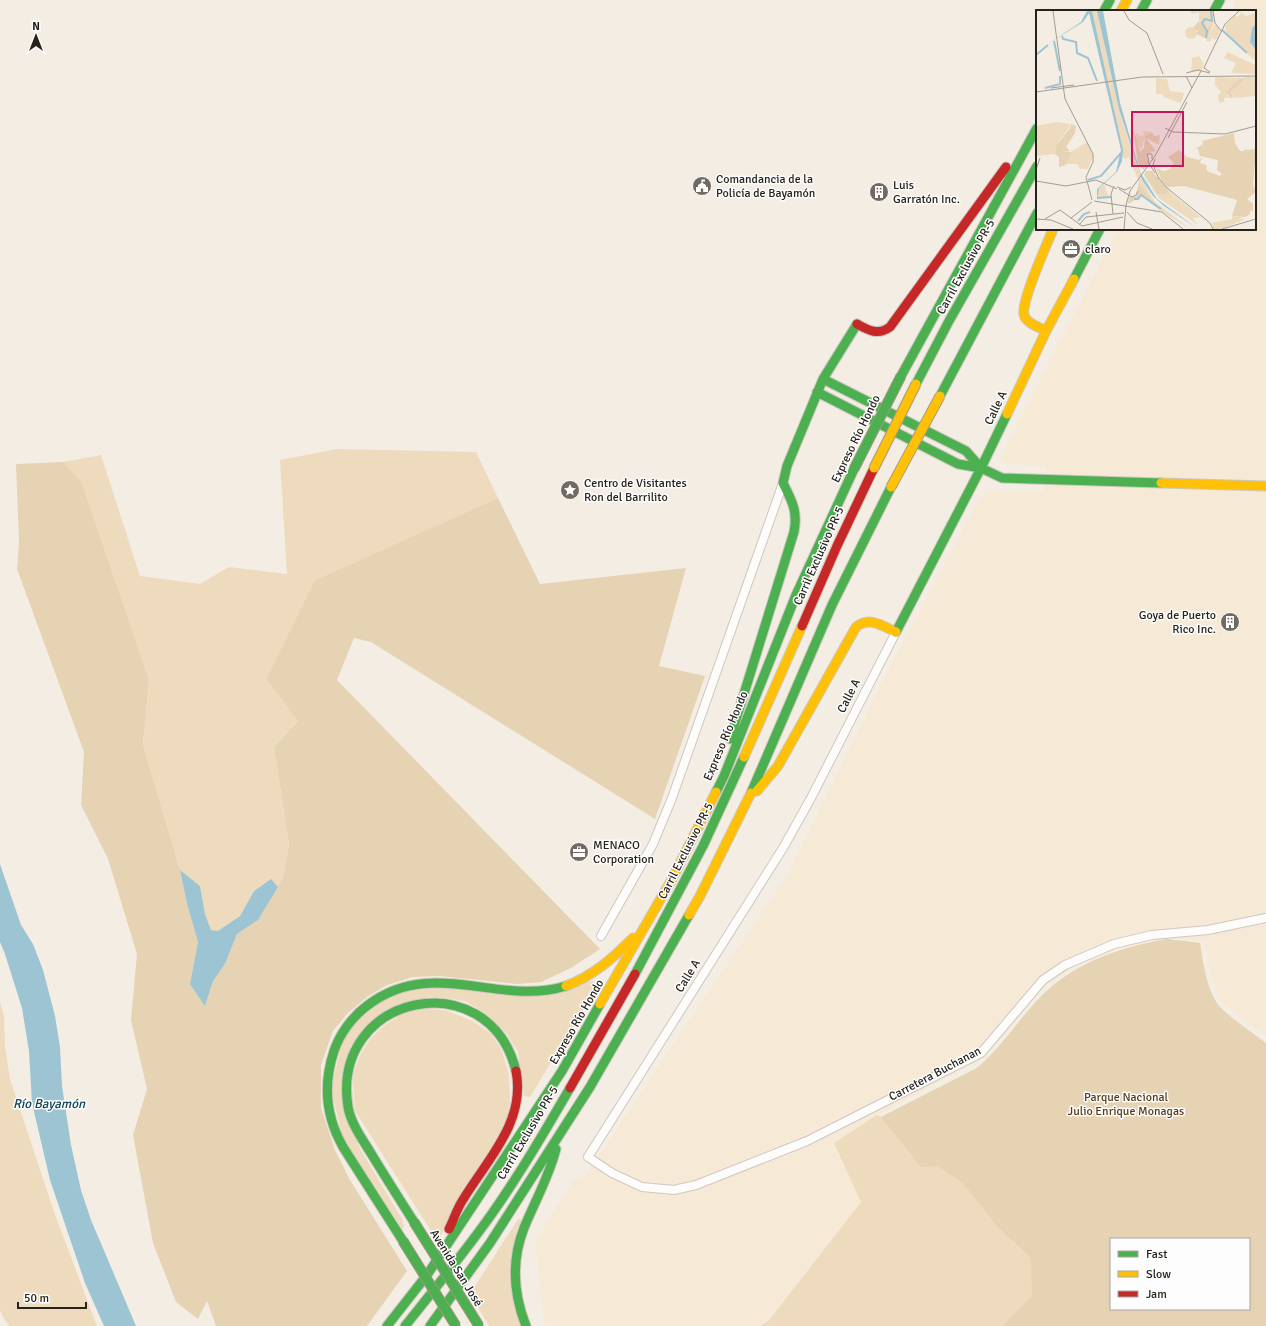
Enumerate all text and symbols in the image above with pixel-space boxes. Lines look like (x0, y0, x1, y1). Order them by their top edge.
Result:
inset map (1036, 10, 1256, 230)
north arrow (16, 16, 56, 56)
text: N (32, 20, 40, 33)
place label: Comandancia de la Policía de Bayamón (716, 172, 815, 201)
public building icon: Comandancia de la Policía de Bayamón (691, 175, 713, 197)
place label: Luis Garratón Inc. (893, 178, 960, 207)
building icon: Luis Garratón Inc. (868, 181, 890, 203)
street label: Carril Exclusivo PR-5 (934, 217, 998, 317)
office icon: claro (1060, 238, 1082, 260)
place label: claro (1085, 242, 1111, 257)
street label: Calle A (981, 388, 1011, 427)
street label: Expreso Río Hondo (828, 393, 884, 485)
place label: Centro de Visitantes Ron del Barrilito (584, 476, 687, 505)
place icon: Centro de Visitantes Ron del Barrilito (559, 479, 581, 501)
street label: Carril Exclusivo PR-5 (790, 504, 848, 608)
place label: Goya de Puerto Rico Inc. (1139, 608, 1216, 637)
building icon: Goya de Puerto Rico Inc. (1219, 611, 1241, 633)
street label: Calle A (834, 676, 864, 715)
street label: Expreso Río Hondo (700, 689, 752, 783)
street label: Carril Exclusivo PR-5 (655, 800, 717, 902)
place label: MENACO Corporation (593, 838, 654, 867)
office icon: MENACO Corporation (568, 841, 590, 863)
street label: Calle A (672, 956, 704, 995)
street label: Expreso Río Hondo (547, 977, 607, 1067)
street label: Carretera Buchanan (886, 1043, 984, 1105)
street label: Carril Exclusivo PR-5 (494, 1083, 562, 1183)
park label: Parque Nacional Julio Enrique Monagas (1068, 1090, 1184, 1119)
water label: Río Bayamón (13, 1096, 86, 1112)
street label: Avenida San José (426, 1227, 486, 1309)
legend (1110, 1238, 1250, 1310)
text: Fast (1146, 1247, 1167, 1262)
text: Slow (1146, 1267, 1171, 1282)
scale bar (18, 1284, 86, 1310)
text: Jam (1146, 1287, 1167, 1302)
text: 50 m (24, 1291, 49, 1306)

